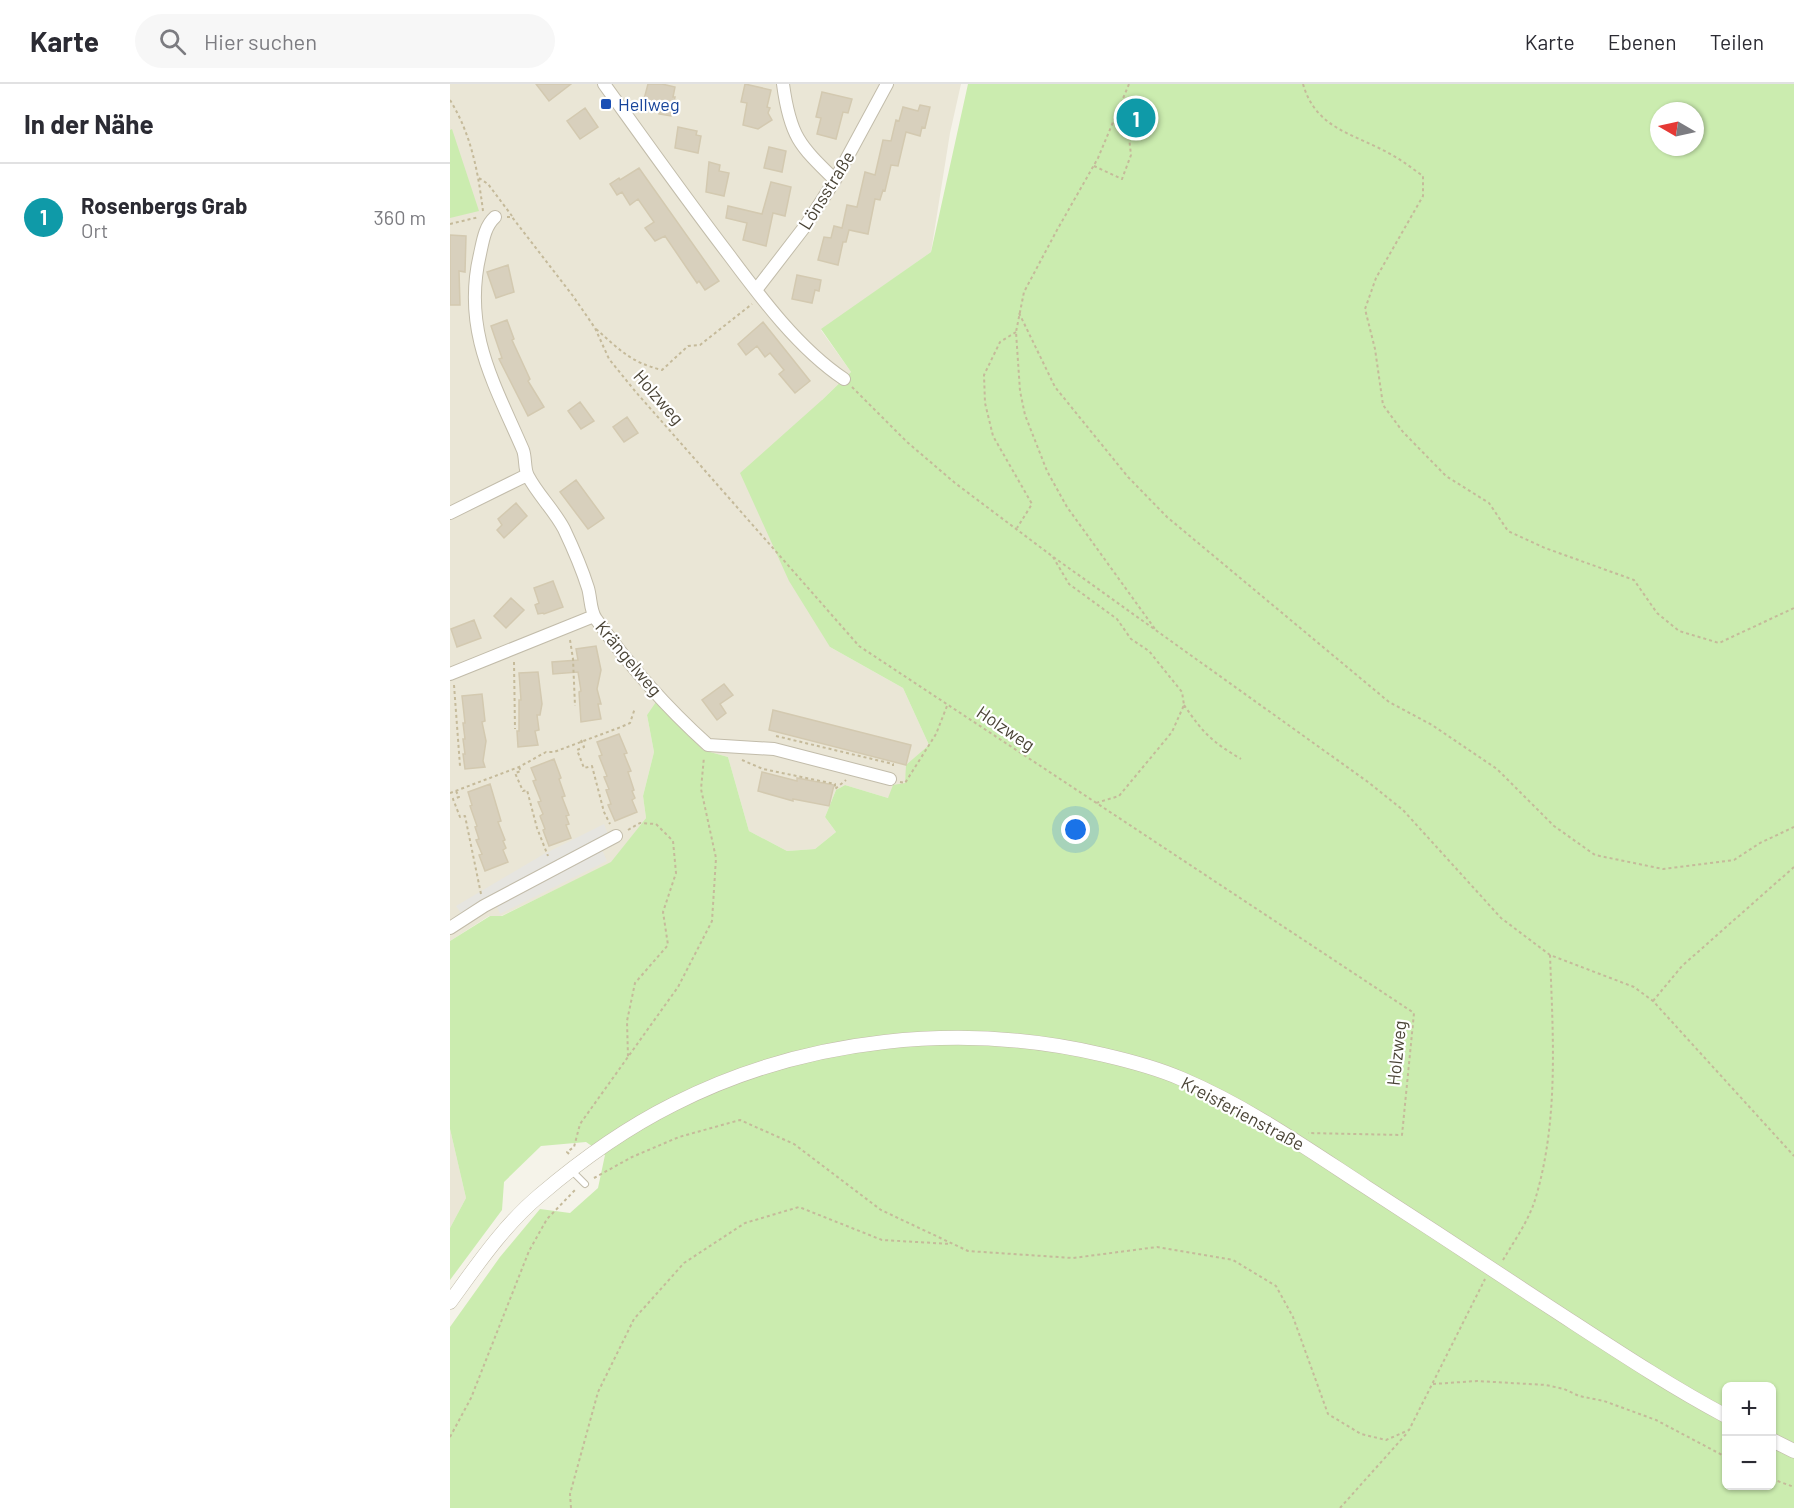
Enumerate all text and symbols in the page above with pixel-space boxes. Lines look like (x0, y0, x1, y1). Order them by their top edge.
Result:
search box (135, 14, 555, 68)
text: Karte (30, 24, 99, 58)
icon: search (156, 25, 189, 58)
text: Hier suchen (204, 28, 317, 54)
text: Karte (1525, 29, 1575, 54)
text: Ebenen (1608, 29, 1677, 54)
text: Teilen (1710, 29, 1764, 54)
place label: Hellweg (618, 93, 680, 115)
pin: 1 (1116, 96, 1156, 141)
marker: Hellweg (599, 97, 613, 111)
north arrow (1650, 102, 1704, 156)
text: In der Nähe (24, 108, 154, 139)
street label: Lönsstraße (793, 147, 859, 233)
text: Rosenbergs Grab (81, 192, 247, 218)
text: 1 (40, 205, 47, 229)
text: 360 m (374, 205, 426, 229)
text: Ort (81, 218, 108, 242)
street label: Holzweg (629, 365, 689, 429)
street label: Krängelweg (591, 616, 667, 700)
street label: Holzweg (973, 701, 1039, 755)
your location (1061, 815, 1090, 844)
street label: Holzweg (1382, 1019, 1410, 1087)
street label: Kreisferienstraße (1178, 1071, 1308, 1155)
map controls (1722, 1382, 1776, 1490)
button: + (1722, 1382, 1776, 1436)
button: − (1722, 1436, 1776, 1490)

